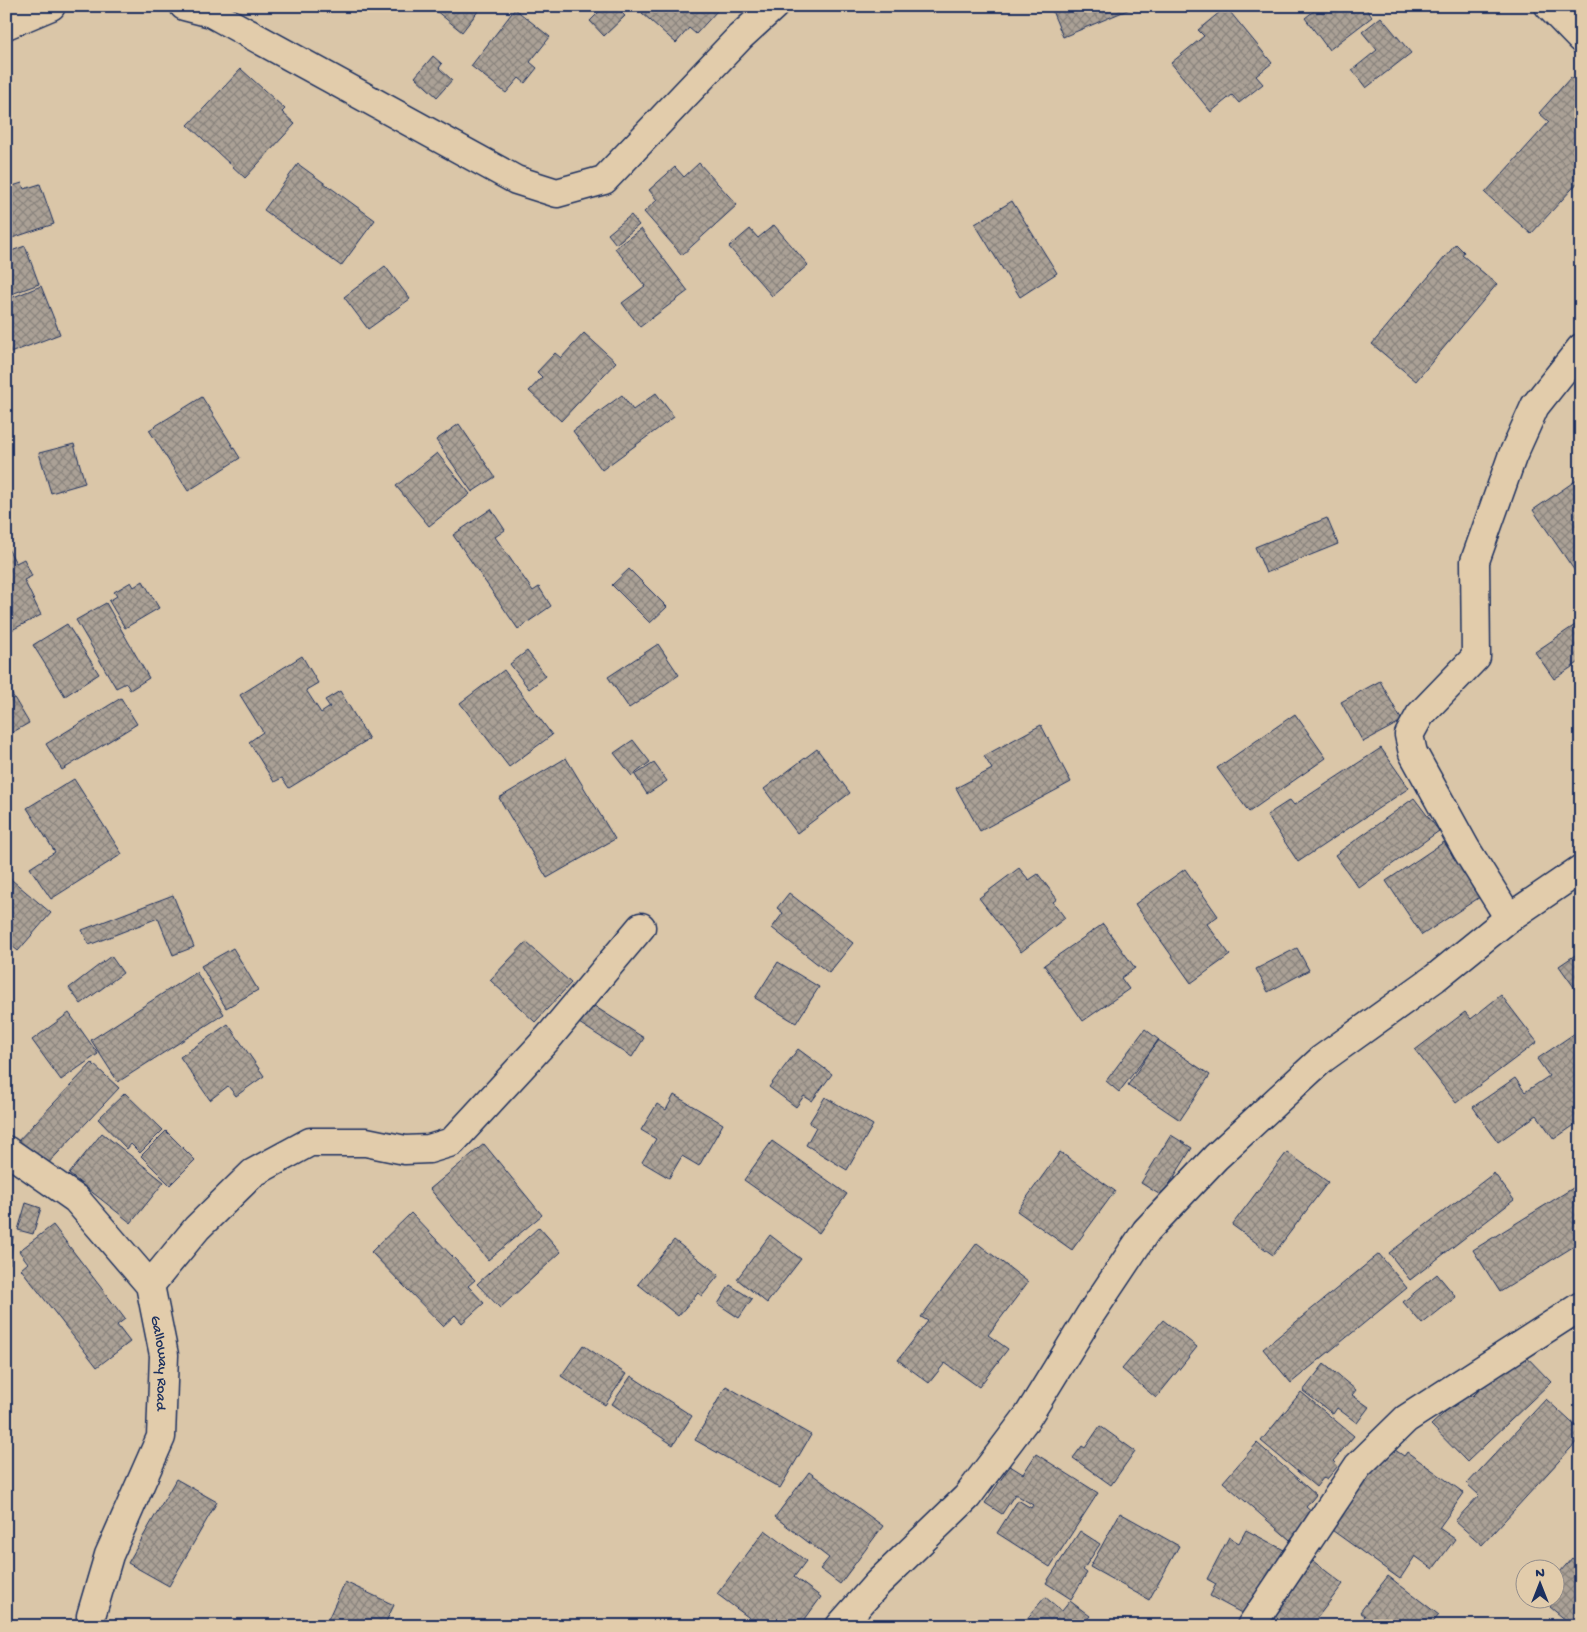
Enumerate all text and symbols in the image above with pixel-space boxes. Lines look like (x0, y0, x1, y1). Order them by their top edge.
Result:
street label: Galloway Road (145, 1314, 172, 1412)
north arrow (1514, 1560, 1564, 1610)
text: N (1535, 1565, 1545, 1582)

